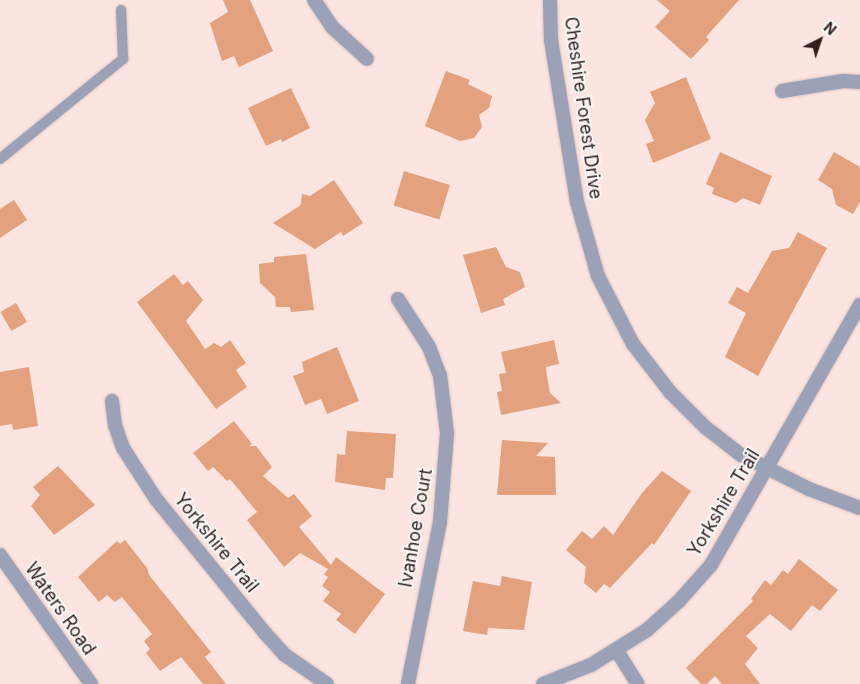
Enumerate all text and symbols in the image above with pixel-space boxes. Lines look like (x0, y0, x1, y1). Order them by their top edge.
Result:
north arrow (795, 15, 845, 65)
street label: Cheshire Forest Drive (560, 16, 606, 200)
text: N (821, 18, 840, 38)
street label: Yorkshire Trail (684, 445, 764, 561)
street label: Ivanhoe Court (395, 467, 437, 589)
street label: Yorkshire Trail (169, 489, 263, 597)
street label: Waters Road (20, 559, 100, 659)

